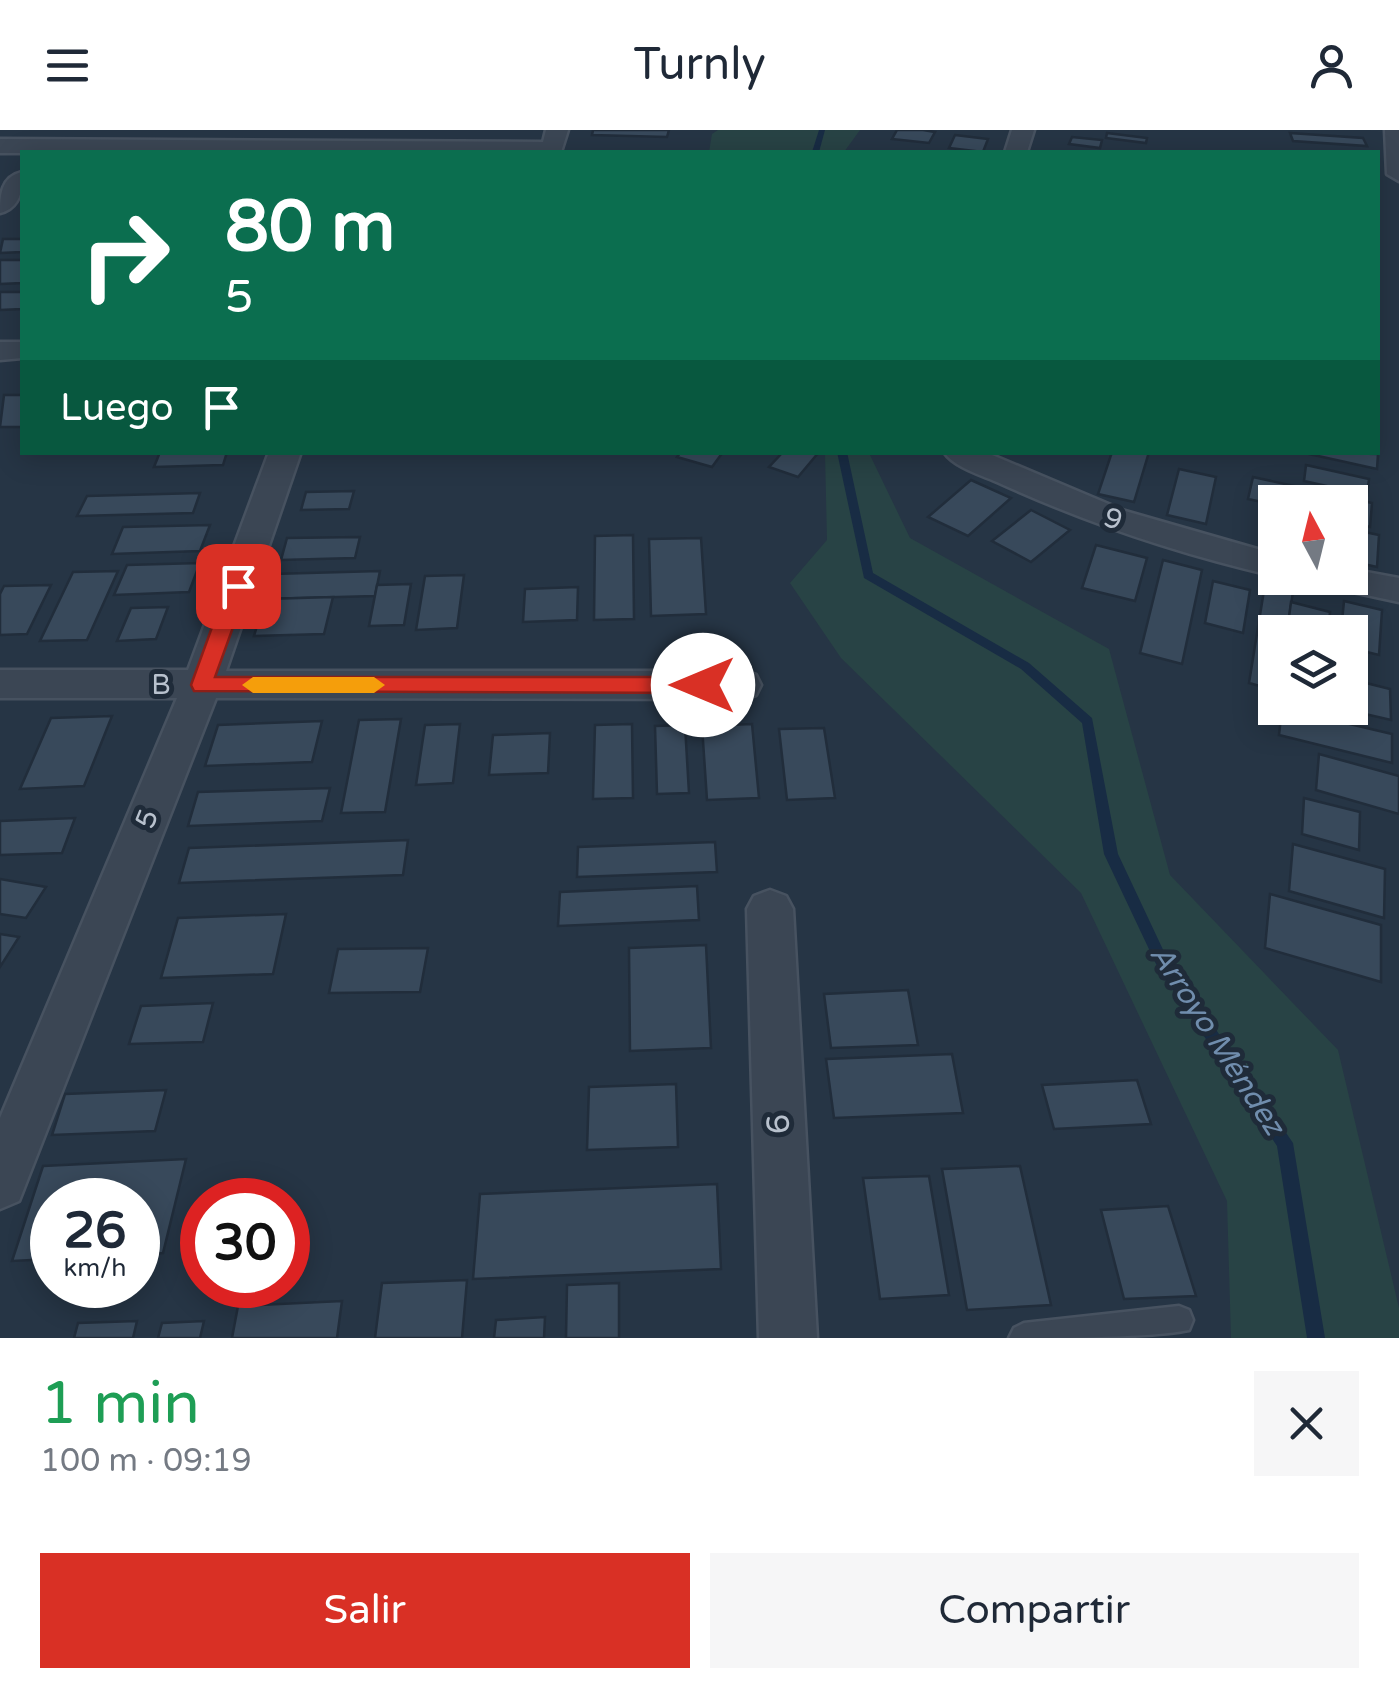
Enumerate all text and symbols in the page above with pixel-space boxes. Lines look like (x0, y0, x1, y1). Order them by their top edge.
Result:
icon: menu (40, 38, 95, 93)
text: Turnly (633, 38, 766, 92)
icon: person (1304, 38, 1359, 93)
text: 80 m (225, 186, 395, 270)
icon: right (60, 190, 190, 320)
text: 5 (225, 271, 253, 325)
icon: arrive (194, 380, 249, 435)
text: Luego (60, 385, 174, 431)
north arrow (1258, 485, 1368, 595)
map controls (1258, 485, 1368, 725)
street label: 9 (1099, 500, 1127, 538)
pin (196, 544, 281, 629)
icon: arrive (211, 559, 266, 614)
button: layers (1258, 615, 1368, 725)
position arrow (651, 633, 755, 737)
street label: B (151, 668, 171, 702)
street label: 5 (128, 804, 166, 834)
water label: Arroyo Méndez (1142, 938, 1294, 1145)
street label: 6 (760, 1113, 798, 1135)
speed limit sign: 30 (180, 1178, 310, 1308)
text: 26 (64, 1201, 126, 1261)
text: km/h (64, 1253, 126, 1283)
text: 1 min (40, 1368, 200, 1440)
button: close (1254, 1371, 1359, 1476)
text: 100 m · 09:19 (40, 1442, 252, 1480)
button: Salir (40, 1553, 690, 1668)
button: Compartir (710, 1553, 1359, 1668)

